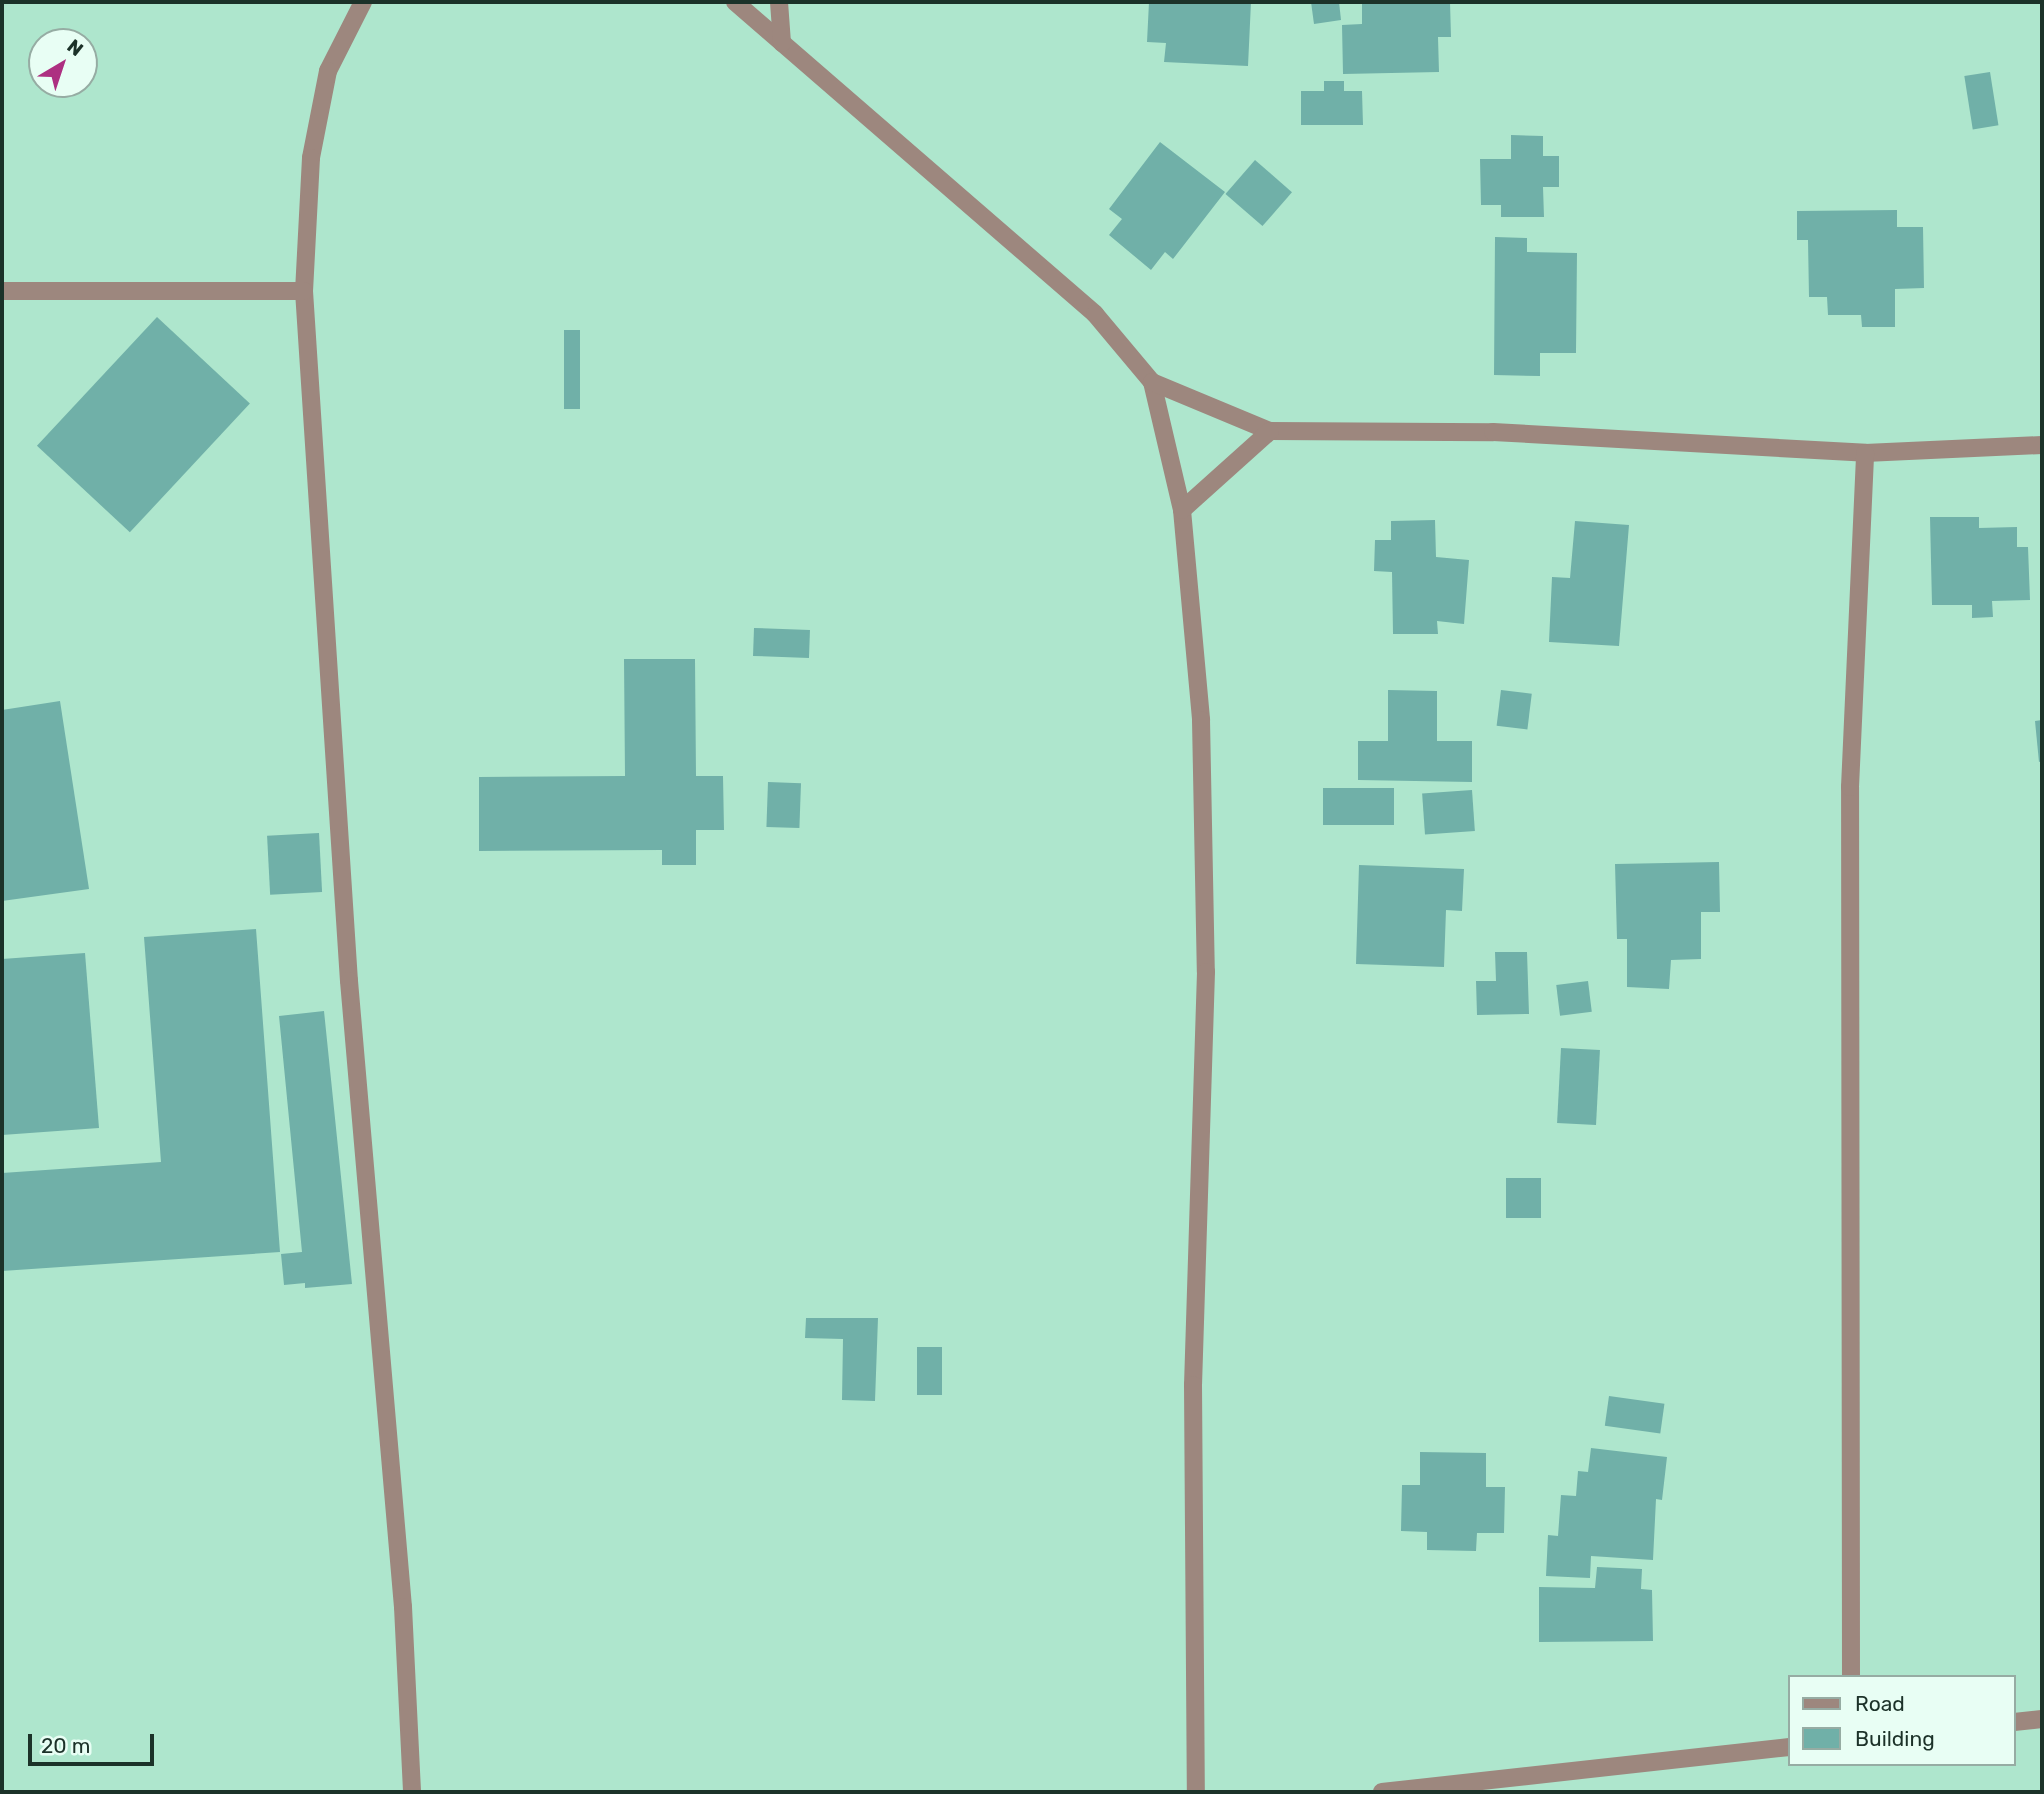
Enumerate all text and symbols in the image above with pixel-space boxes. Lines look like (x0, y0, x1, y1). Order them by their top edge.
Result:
north arrow (28, 28, 98, 98)
text: N (63, 35, 88, 61)
legend (1788, 1675, 2016, 1766)
text: Road (1855, 1691, 1905, 1716)
scale bar (32, 1720, 158, 1764)
text: Building (1855, 1726, 1935, 1751)
text: 20 m (41, 1733, 90, 1758)

